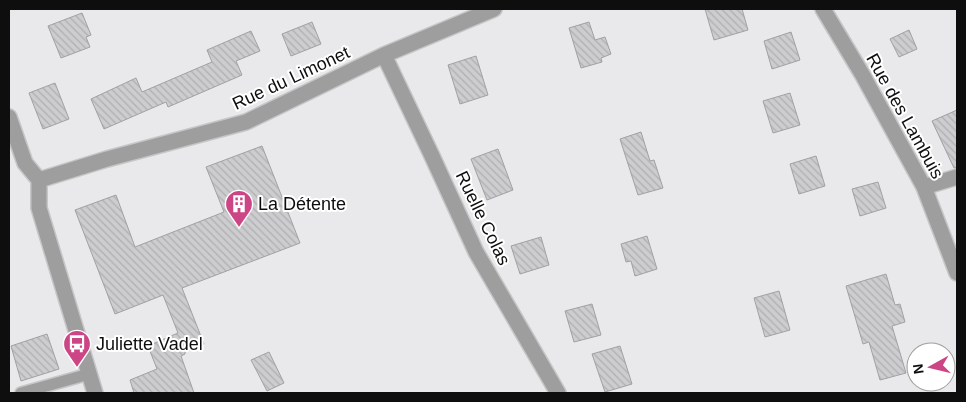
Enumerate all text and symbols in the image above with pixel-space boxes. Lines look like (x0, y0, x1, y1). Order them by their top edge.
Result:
street label: Rue du Limonet (229, 42, 353, 114)
street label: Rue des Lambuis (862, 50, 948, 182)
street label: Ruelle Colas (452, 168, 514, 268)
building icon: La Détente (224, 189, 254, 228)
place label: La Détente (258, 194, 346, 214)
bus stop icon: Juliette Vadel (62, 329, 92, 368)
place label: Juliette Vadel (96, 334, 203, 354)
north arrow (906, 342, 956, 392)
text: N (909, 363, 927, 375)

